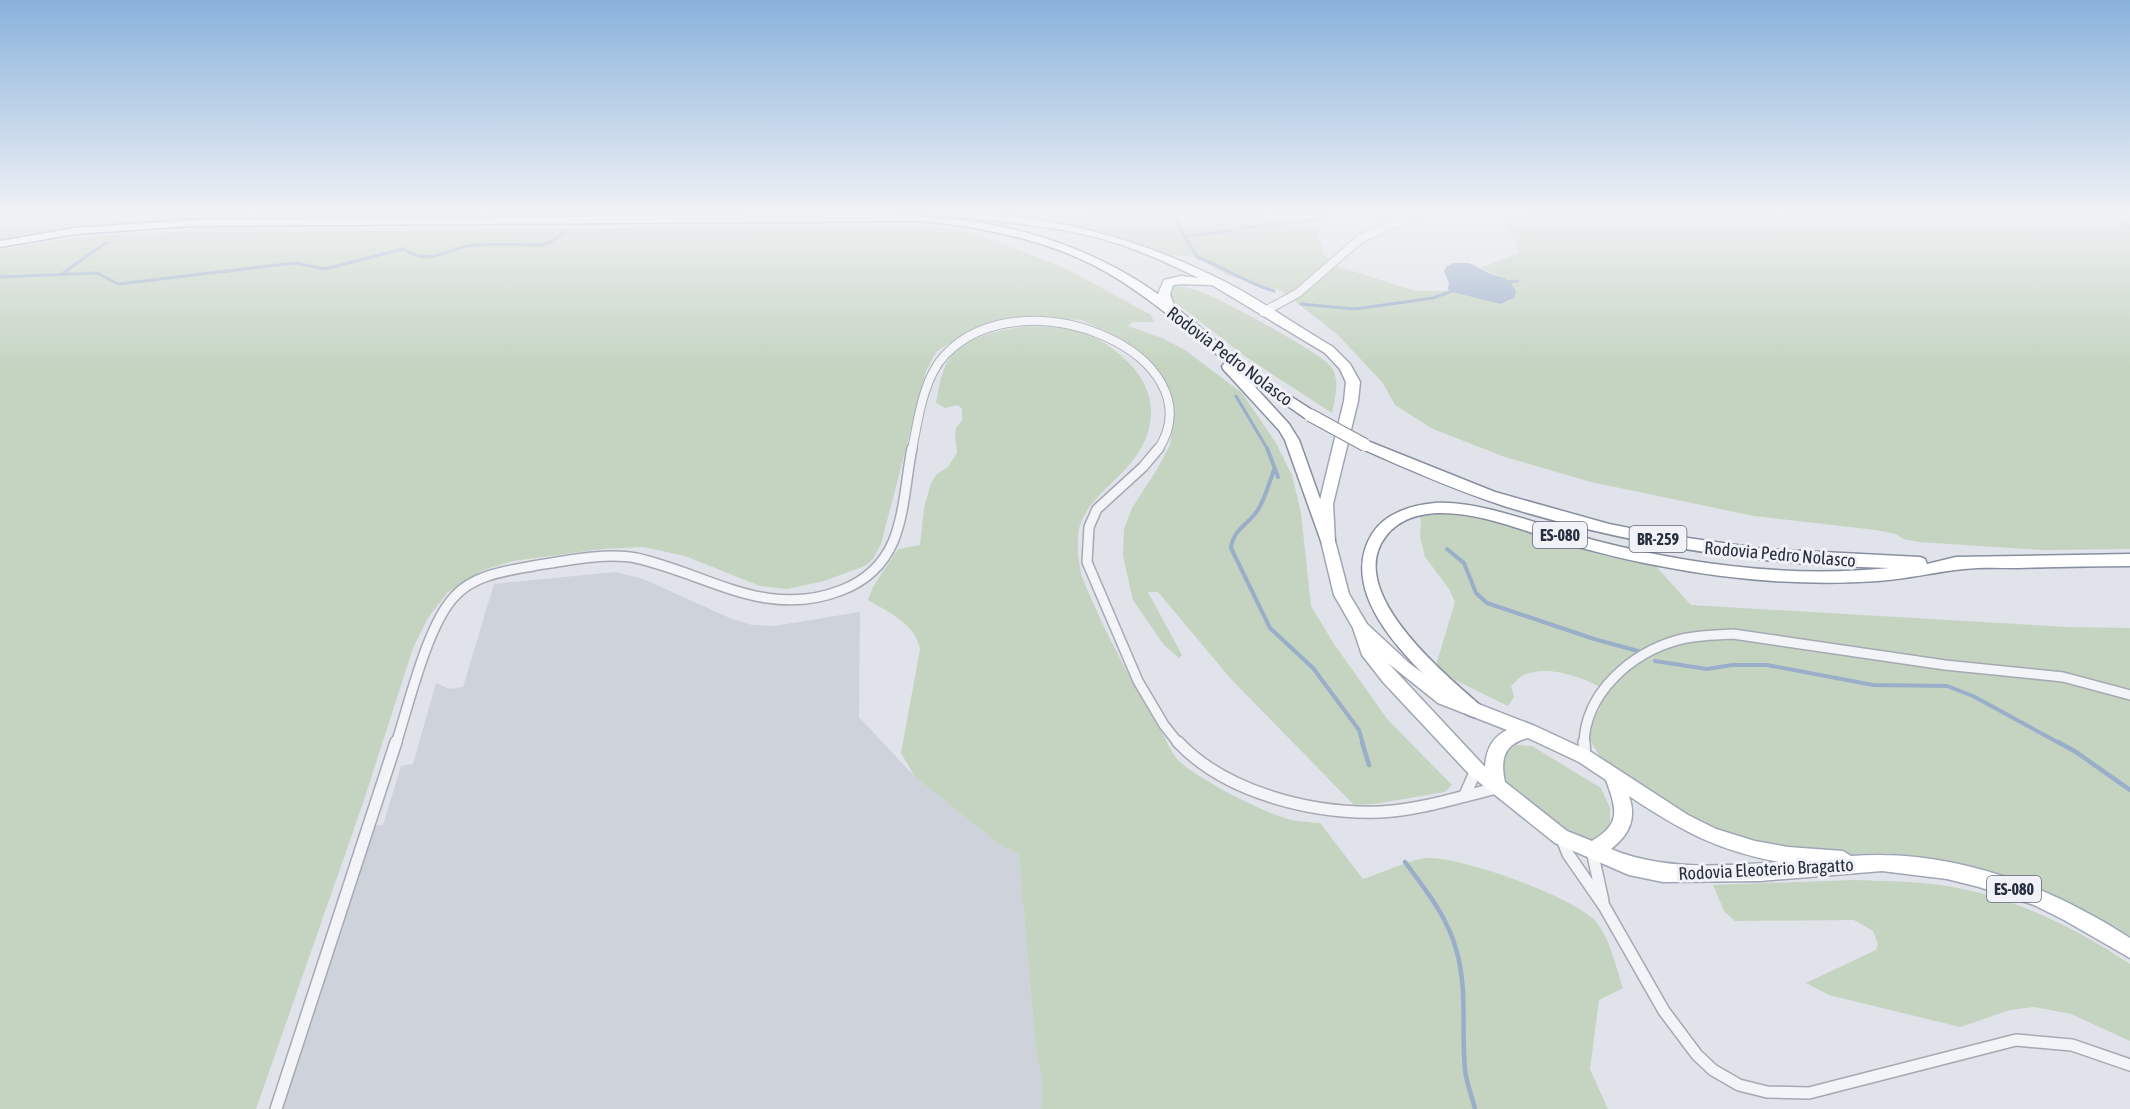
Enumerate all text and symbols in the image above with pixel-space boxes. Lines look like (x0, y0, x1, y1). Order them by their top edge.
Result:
street label: Rodovia Pedro Nolasco (1163, 302, 1297, 410)
road number: ES-080 (1533, 522, 1587, 548)
road number: BR-259 (1630, 526, 1686, 552)
street label: Rodovia Pedro Nolasco (1703, 537, 1857, 571)
street label: Rodovia Eleoterio Bragatto (1678, 854, 1854, 884)
road number: ES-080 (1987, 876, 2041, 902)

